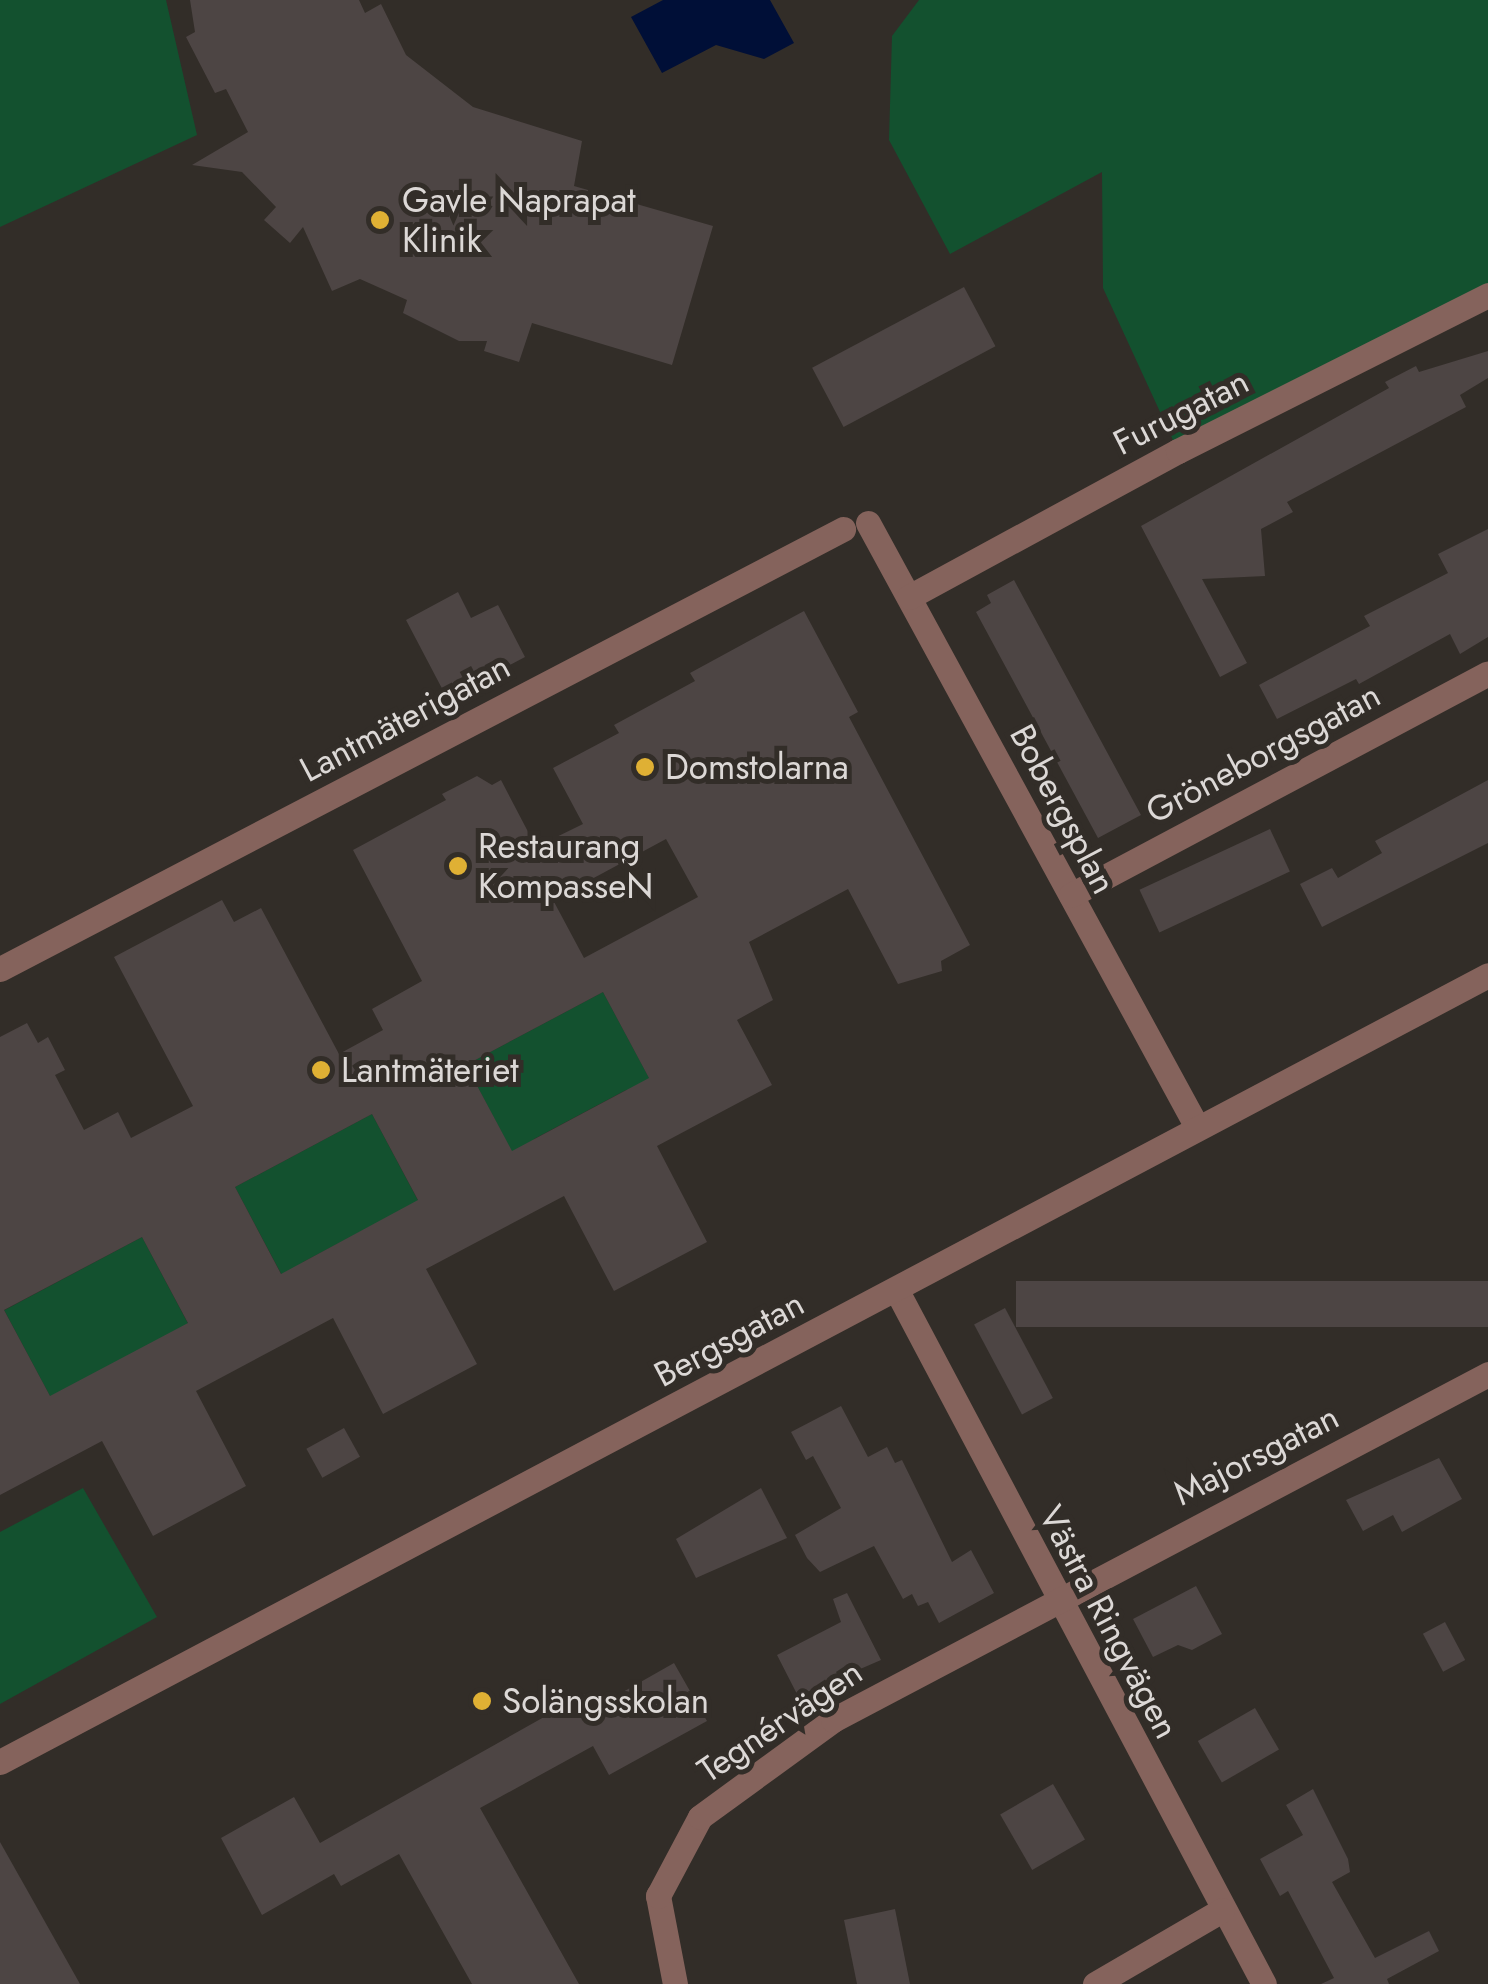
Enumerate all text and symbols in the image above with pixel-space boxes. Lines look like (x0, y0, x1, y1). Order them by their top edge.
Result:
place label: Gavle Naprapat Klinik (402, 179, 636, 261)
marker: Gavle Naprapat Klinik (367, 207, 393, 233)
street label: Furugatan (1106, 360, 1256, 464)
street label: Lantmäterigatan (293, 645, 517, 791)
street label: Gröneborgsgatan (1139, 674, 1387, 832)
street label: Bobergsplan (1001, 717, 1125, 901)
place label: Domstolarna (665, 746, 849, 788)
marker: Domstolarna (634, 756, 656, 778)
place label: Restaurang KompasseN (478, 825, 653, 907)
marker: Restaurang KompasseN (447, 855, 469, 877)
place label: Lantmäteriet (341, 1049, 519, 1091)
marker: Lantmäteriet (310, 1059, 332, 1081)
street label: Bergsgatan (647, 1282, 811, 1396)
street label: Majorsgatan (1166, 1396, 1346, 1514)
street label: Västra Ringvägen (1030, 1498, 1188, 1746)
street label: Tegnérvägen (690, 1651, 870, 1791)
place label: Solängsskolan (502, 1680, 709, 1722)
marker: Solängsskolan (471, 1690, 493, 1712)

